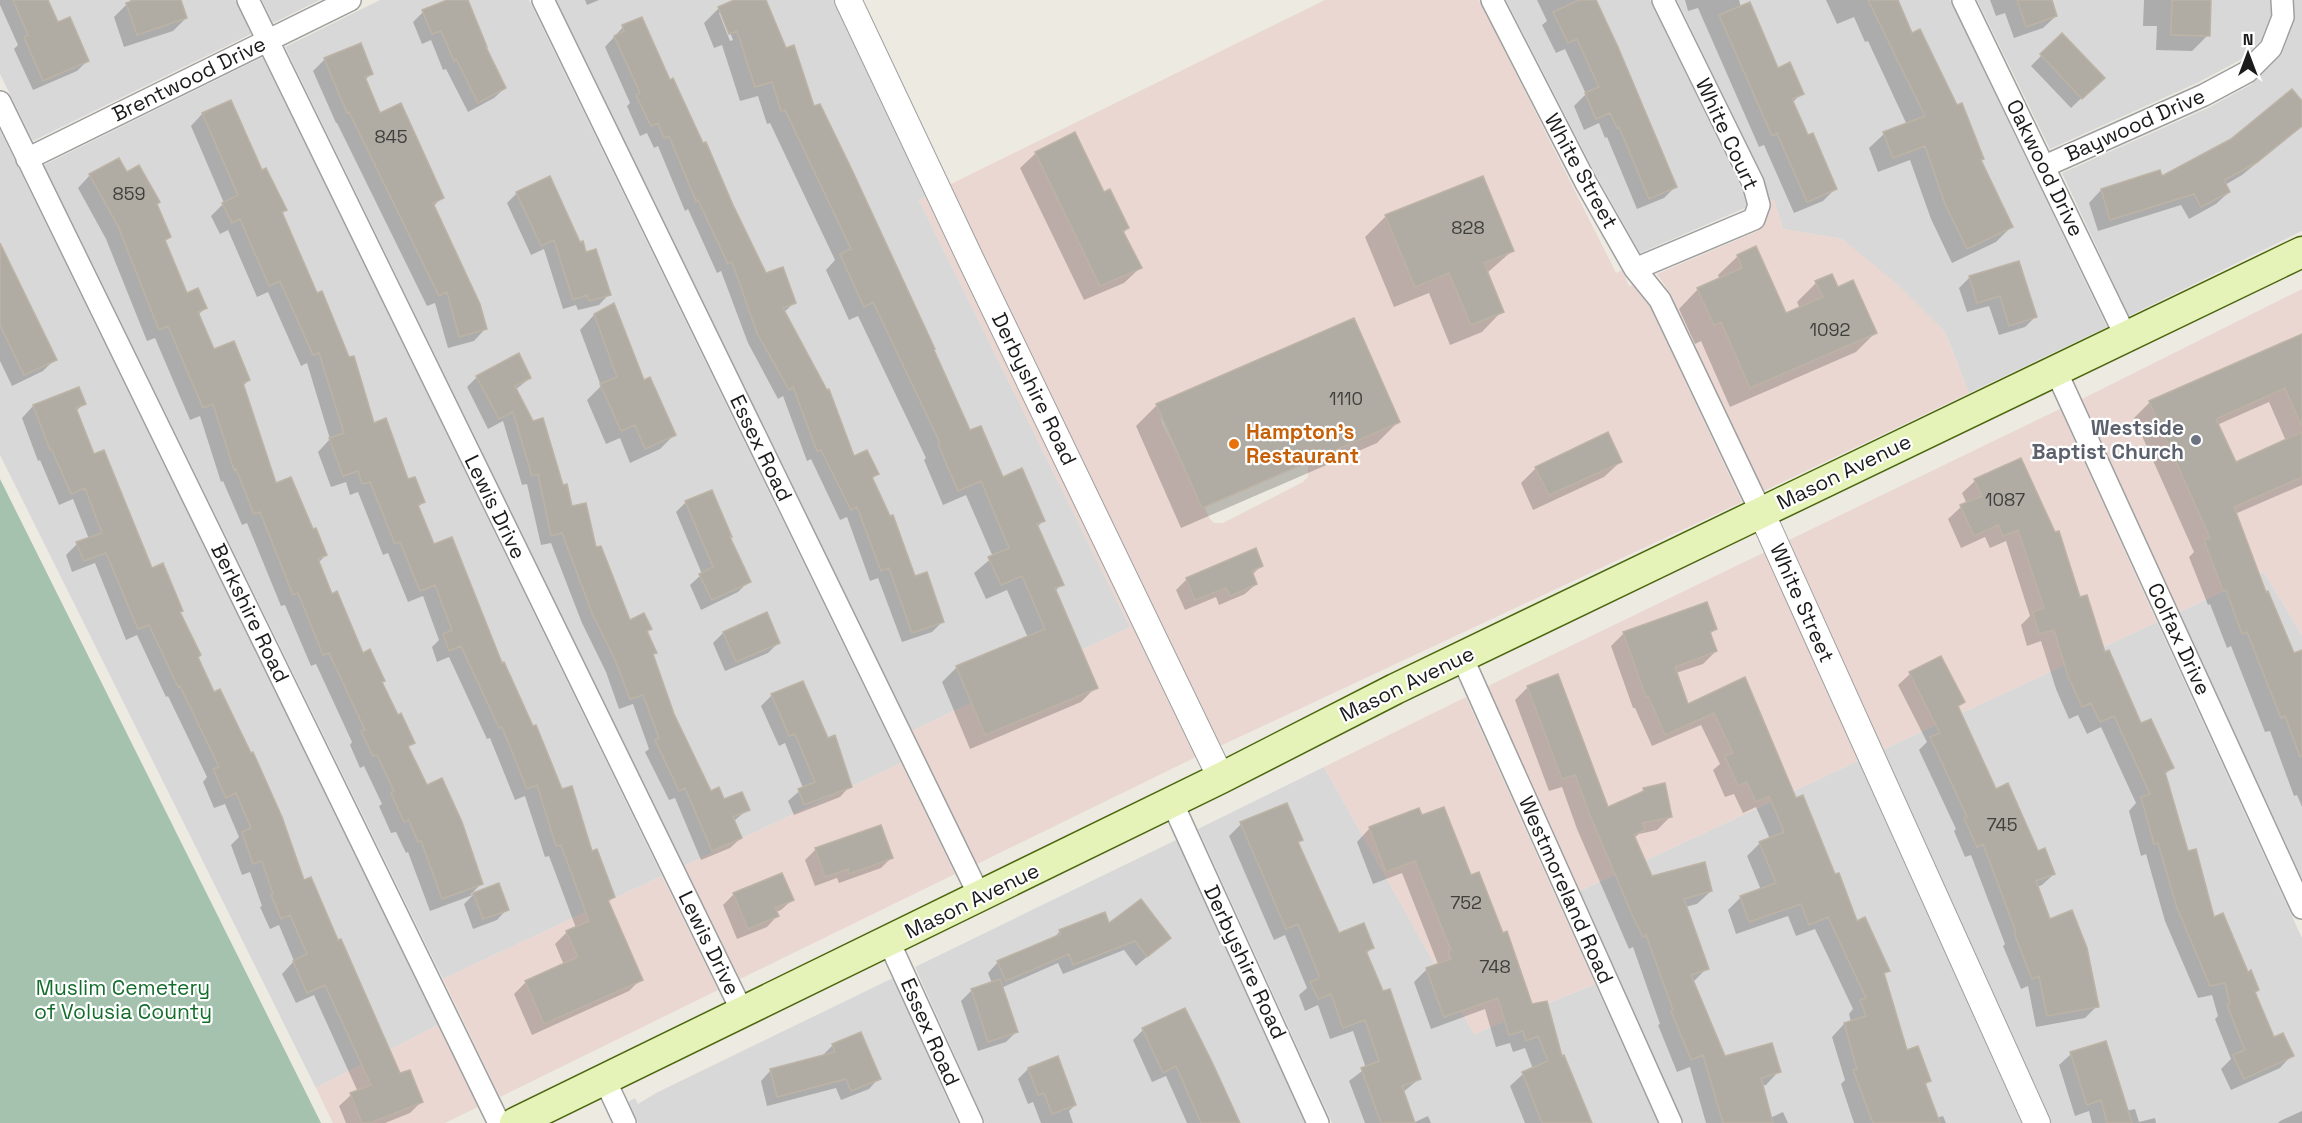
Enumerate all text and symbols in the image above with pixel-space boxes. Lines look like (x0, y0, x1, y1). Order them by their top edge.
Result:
north arrow (2218, 24, 2278, 84)
text: N (2243, 29, 2253, 50)
street label: Brentwood Drive (107, 30, 270, 127)
street label: White Court (1690, 74, 1765, 194)
street label: Baywood Drive (2061, 82, 2209, 167)
street label: Oakwood Drive (2001, 95, 2090, 241)
street label: White Street (1539, 108, 1624, 233)
house number: 845 (374, 125, 408, 148)
house number: 859 (112, 182, 146, 205)
house number: 828 (1451, 216, 1485, 239)
street label: Derbyshire Road (986, 308, 1083, 470)
house number: 1092 (1810, 318, 1850, 341)
house number: 1110 (1329, 387, 1363, 410)
street label: Essex Road (724, 390, 799, 505)
place label: Westside Baptist Church (2032, 414, 2184, 465)
place label: Hampton's Restaurant (1246, 418, 1359, 469)
street label: Mason Avenue (1772, 427, 1915, 516)
marker: Westside Baptist Church (2189, 433, 2203, 447)
marker: Hampton's Restaurant (1227, 437, 1241, 451)
street label: Lewis Drive (459, 450, 532, 563)
house number: 1087 (1985, 488, 2025, 511)
street label: Berkshire Road (205, 539, 296, 687)
street label: White Street (1764, 539, 1841, 667)
street label: Colfax Drive (2142, 578, 2217, 699)
street label: Mason Avenue (1335, 639, 1478, 728)
street label: Westmoreland Road (1513, 792, 1620, 988)
house number: 745 (1986, 813, 2018, 836)
street label: Mason Avenue (900, 856, 1043, 945)
street label: Derbyshire Road (1198, 881, 1293, 1043)
street label: Lewis Drive (673, 886, 746, 999)
house number: 752 (1450, 891, 1482, 914)
house number: 748 (1479, 955, 1511, 978)
park label: Muslim Cemetery of Volusia County (34, 974, 212, 1025)
street label: Essex Road (895, 974, 966, 1090)

